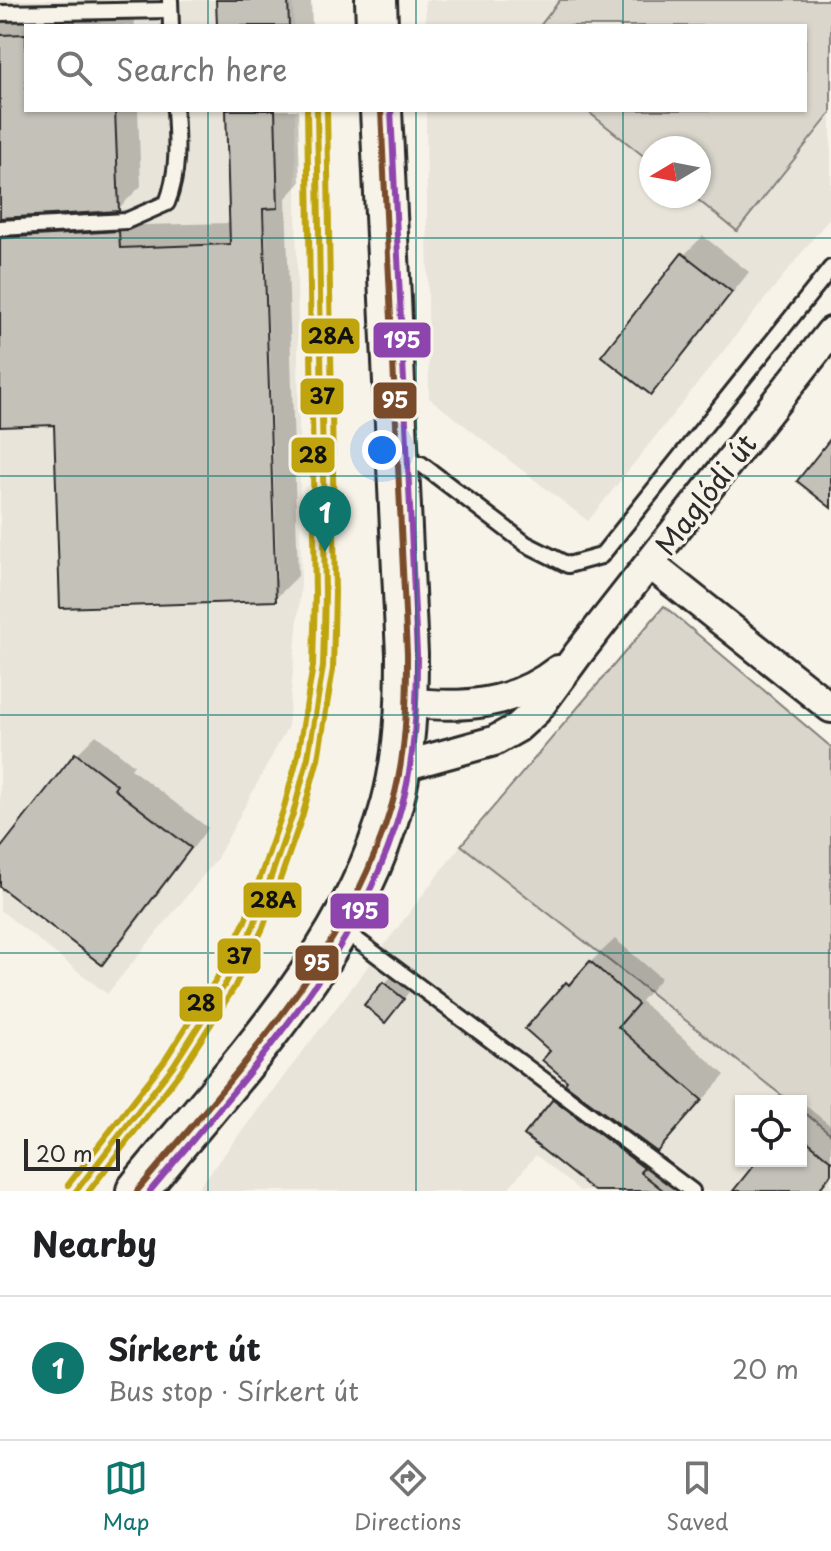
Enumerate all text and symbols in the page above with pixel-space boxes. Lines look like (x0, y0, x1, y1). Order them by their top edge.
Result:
search box (24, 24, 807, 112)
icon: search (52, 46, 96, 90)
text: Search here (116, 46, 288, 91)
north arrow (639, 136, 711, 208)
line badge: 28A (300, 317, 361, 355)
text: 28A (308, 318, 354, 351)
line badge: 195 (372, 321, 432, 359)
text: 195 (383, 322, 421, 355)
line badge: 37 (299, 377, 345, 416)
text: 37 (309, 378, 335, 411)
line badge: 95 (372, 381, 418, 420)
text: 95 (382, 382, 408, 415)
street label: Maglódi út (644, 424, 766, 564)
your location (362, 430, 402, 470)
line badge: 28 (290, 436, 336, 474)
text: 28 (298, 437, 328, 470)
pin: 1 (299, 486, 351, 552)
line badge: 28A (242, 881, 303, 919)
text: 28A (250, 882, 296, 915)
line badge: 195 (329, 892, 390, 930)
text: 195 (341, 893, 379, 926)
line badge: 37 (216, 937, 262, 975)
text: 37 (226, 938, 252, 971)
line badge: 95 (294, 944, 340, 982)
text: 95 (304, 945, 330, 978)
line badge: 28 (178, 985, 224, 1023)
text: 28 (186, 985, 216, 1018)
map controls (735, 1095, 807, 1167)
button: locate (735, 1095, 807, 1167)
scale bar (24, 1135, 120, 1171)
text: 20 m (36, 1136, 93, 1169)
text: Nearby (32, 1217, 157, 1269)
text: Sírkert út (108, 1326, 261, 1371)
text: 1 (52, 1349, 64, 1388)
text: 20 m (732, 1349, 799, 1388)
text: Bus stop · Sírkert út (108, 1371, 359, 1410)
tab: Map (102, 1456, 149, 1537)
tab: Directions (354, 1456, 461, 1537)
tab: Saved (666, 1456, 729, 1537)

